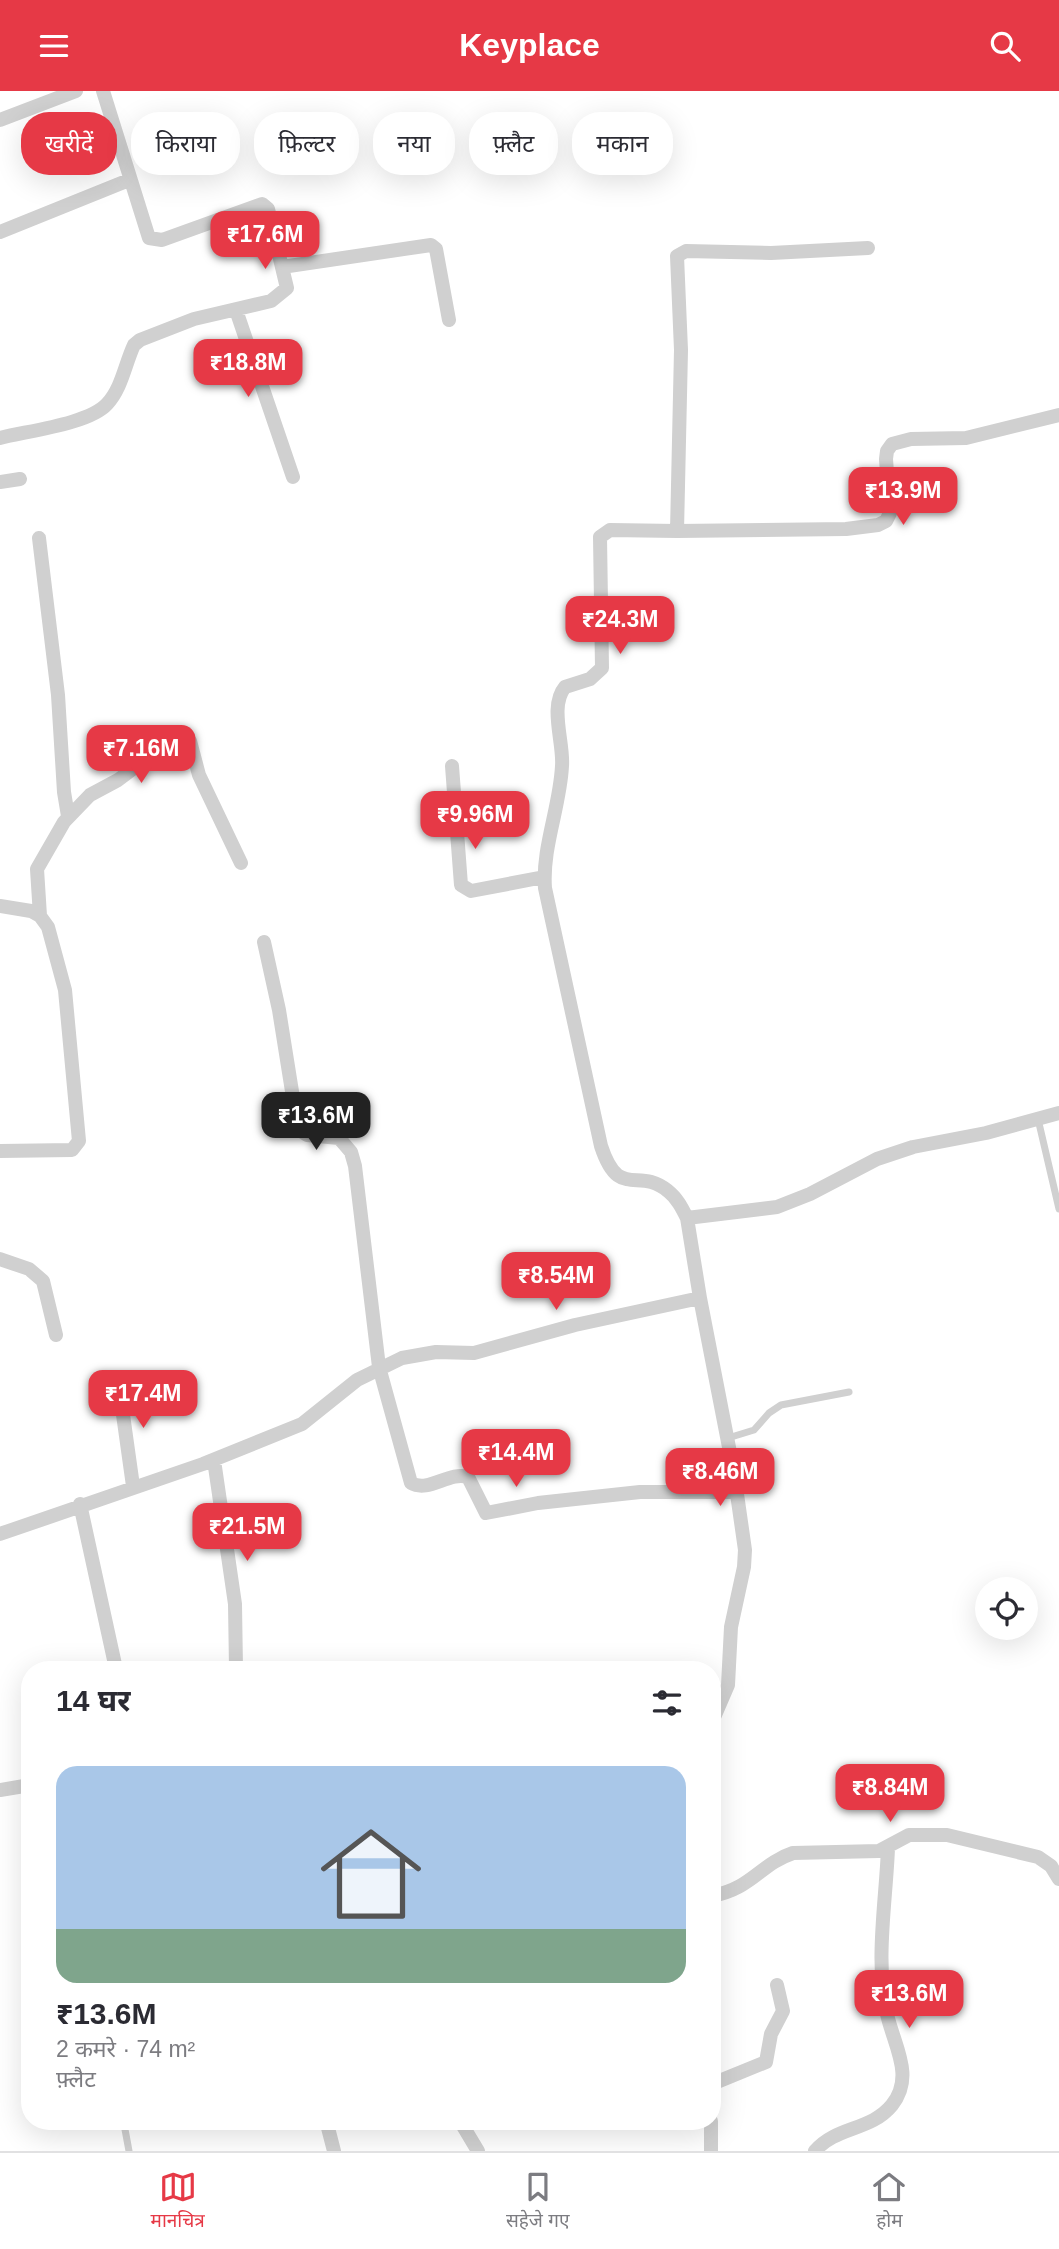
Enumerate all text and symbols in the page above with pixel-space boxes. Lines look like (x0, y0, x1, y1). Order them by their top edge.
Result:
icon: menu (35, 27, 73, 65)
text: Keyplace (459, 27, 600, 63)
icon: search (986, 27, 1024, 65)
chip: खरीदें (21, 112, 117, 175)
chip: किराया (131, 112, 240, 175)
chip: फ़िल्टर (254, 112, 359, 175)
chip: नया (373, 112, 455, 175)
chip: फ़्लैट (469, 112, 558, 175)
chip: मकान (572, 112, 673, 175)
pin: ₹17.6M (208, 211, 322, 271)
text: ₹17.6M (226, 221, 304, 247)
pin: ₹18.8M (191, 339, 305, 399)
text: ₹18.8M (209, 349, 287, 375)
pin: ₹13.9M (846, 467, 960, 527)
text: ₹13.9M (864, 477, 942, 503)
pin: ₹24.3M (563, 596, 677, 656)
text: ₹24.3M (581, 606, 659, 632)
pin: ₹7.16M (84, 725, 198, 785)
text: ₹7.16M (102, 735, 180, 761)
pin: ₹9.96M (418, 791, 532, 851)
text: ₹9.96M (436, 801, 514, 827)
pin: ₹13.6M (259, 1093, 373, 1152)
text: ₹13.6M (277, 1102, 355, 1128)
pin: ₹8.54M (499, 1253, 613, 1312)
text: ₹8.54M (517, 1262, 595, 1288)
pin: ₹17.4M (86, 1371, 200, 1430)
text: ₹17.4M (104, 1380, 182, 1406)
pin: ₹14.4M (459, 1429, 573, 1489)
text: ₹14.4M (477, 1439, 555, 1465)
pin: ₹8.46M (663, 1449, 777, 1508)
text: ₹8.46M (681, 1458, 759, 1484)
pin: ₹21.5M (190, 1503, 304, 1563)
text: ₹21.5M (208, 1513, 286, 1539)
map controls (975, 1577, 1038, 1640)
button: locate (975, 1577, 1038, 1640)
text: 14 घर (56, 1684, 130, 1717)
icon: filters (648, 1684, 686, 1722)
pin: ₹8.84M (833, 1765, 947, 1824)
text: ₹8.84M (851, 1774, 929, 1800)
icon: home (308, 1811, 434, 1937)
pin: ₹13.6M (852, 1971, 966, 2030)
text: ₹13.6M (870, 1980, 948, 2006)
text: ₹13.6M (56, 1997, 157, 2030)
text: 2 कमरे · 74 m² (56, 2036, 195, 2062)
text: फ़्लैट (56, 2066, 96, 2092)
tab: मानचित्र (151, 2168, 205, 2235)
tab: सहेजे गए (506, 2168, 569, 2235)
tab: होम (870, 2168, 908, 2235)

